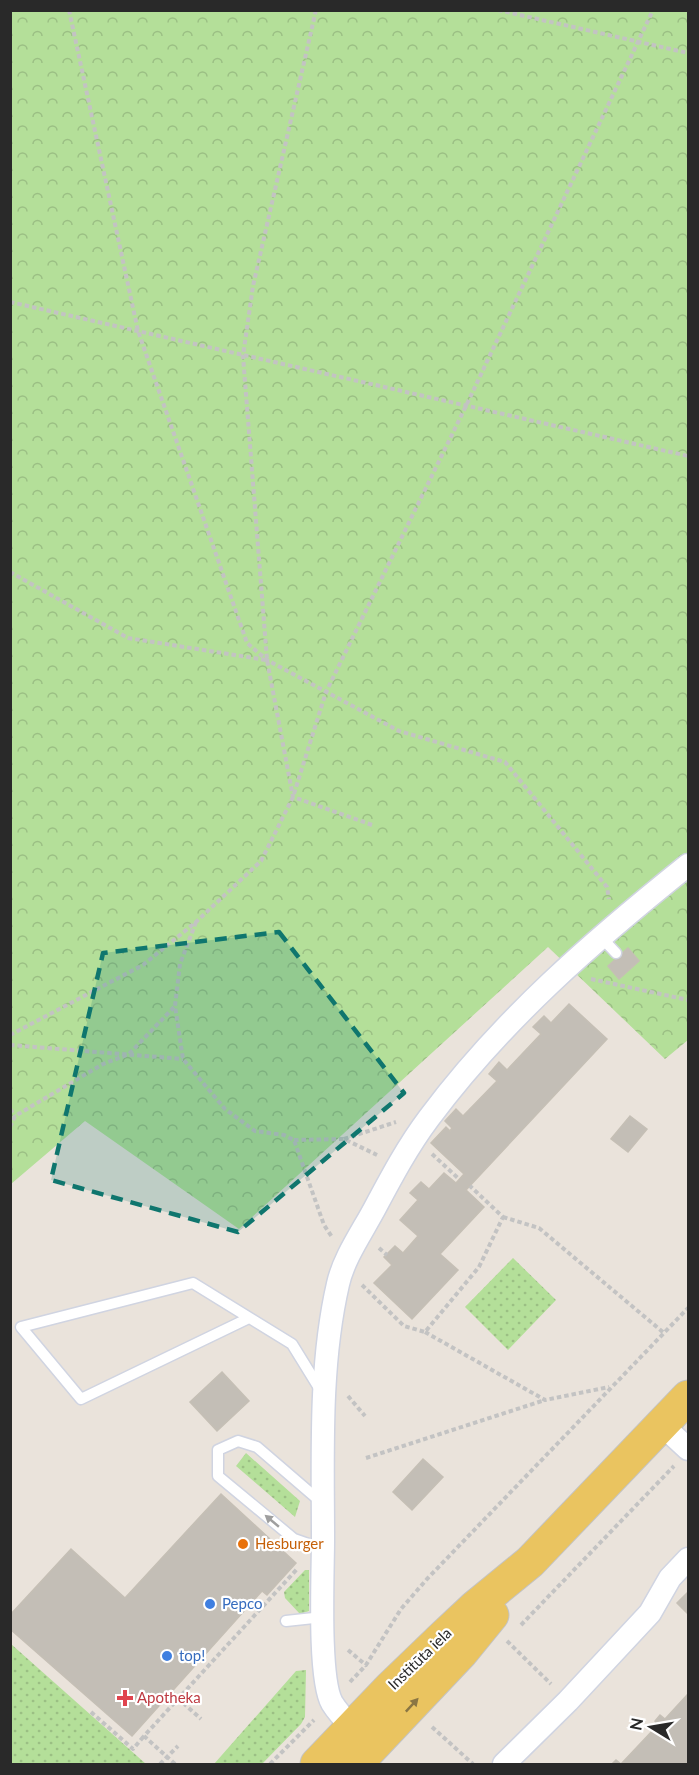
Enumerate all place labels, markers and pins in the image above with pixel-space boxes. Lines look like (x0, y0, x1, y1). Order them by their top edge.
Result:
place label: Hesburger (255, 1534, 324, 1552)
marker: Hesburger (236, 1537, 250, 1551)
place label: Pepco (222, 1594, 262, 1612)
marker: Pepco (203, 1597, 217, 1611)
place label: top! (179, 1646, 205, 1664)
marker: top! (160, 1649, 174, 1663)
place label: Apotheka (137, 1688, 201, 1706)
marker: Apotheka (118, 1691, 132, 1705)

